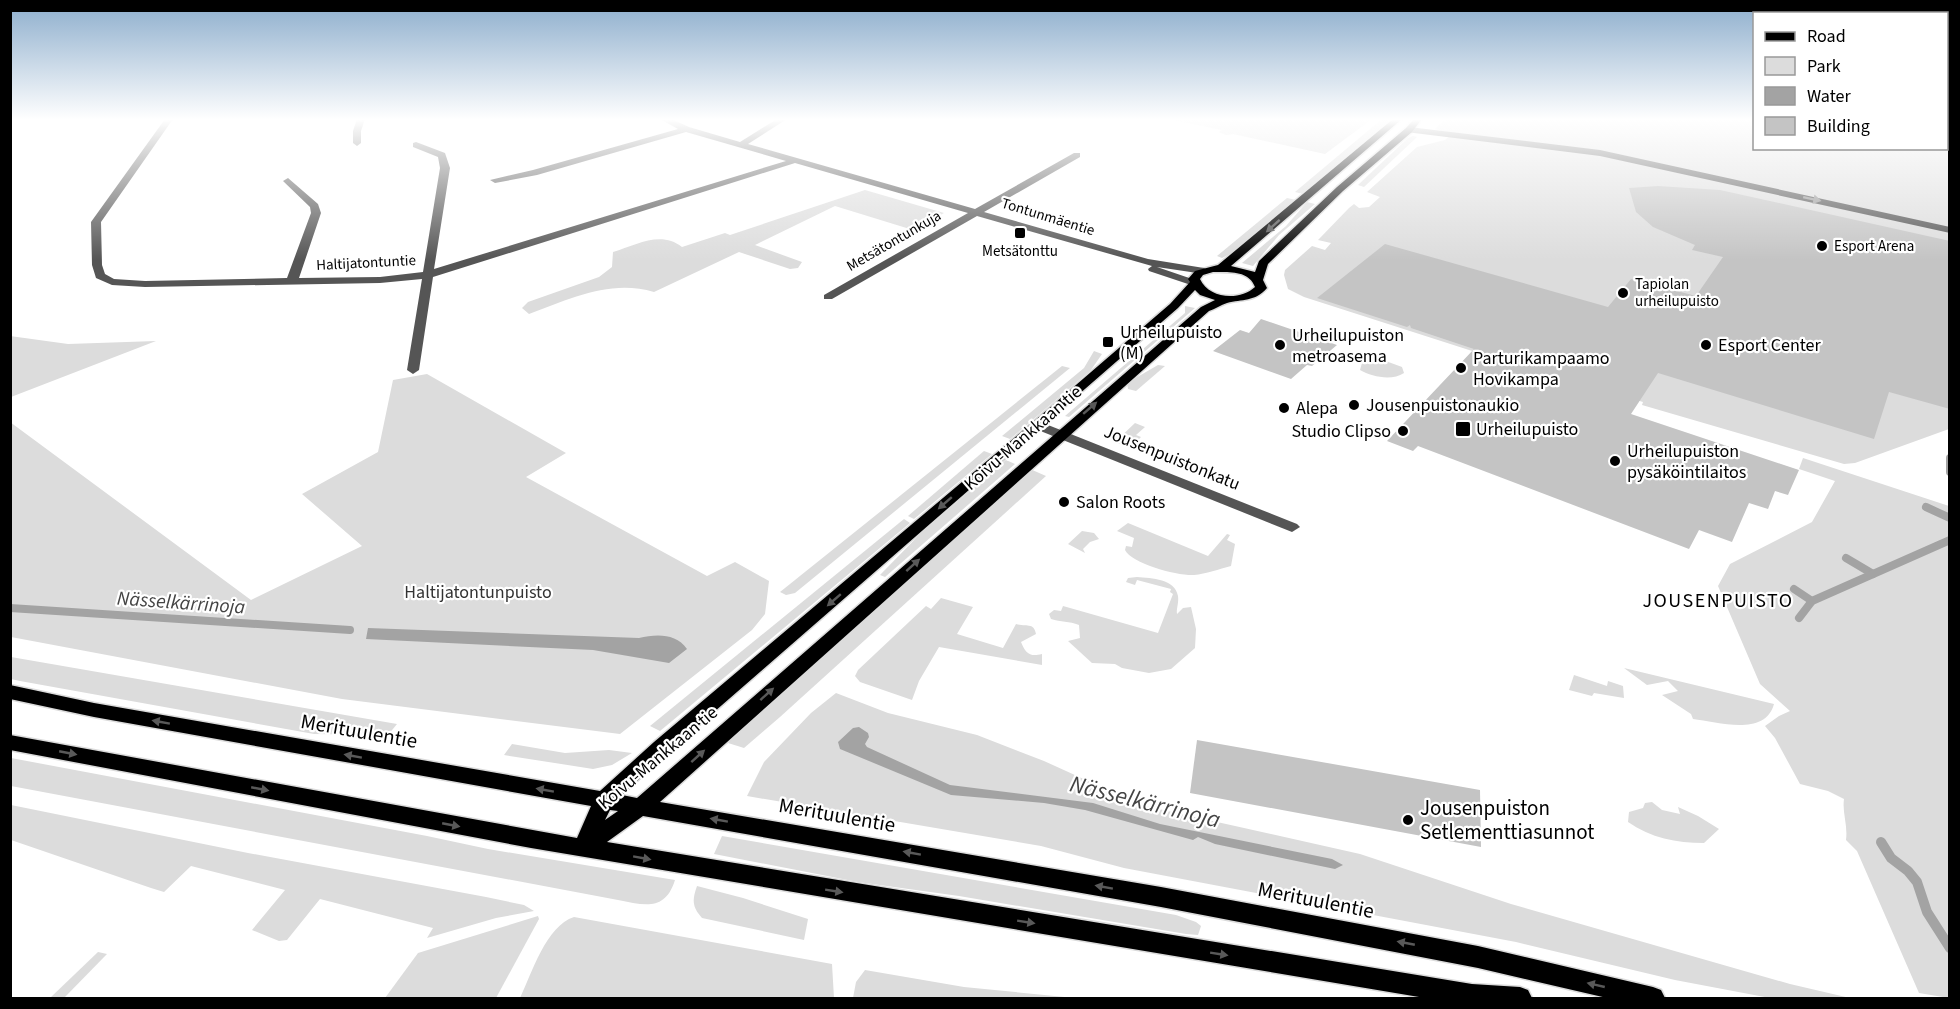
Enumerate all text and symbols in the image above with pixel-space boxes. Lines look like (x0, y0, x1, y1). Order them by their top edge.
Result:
legend (1753, 12, 1948, 150)
text: Road (1807, 24, 1846, 49)
text: Park (1807, 54, 1841, 79)
text: Water (1807, 84, 1851, 109)
text: Building (1807, 114, 1870, 139)
street label: Tontunmäentie (999, 193, 1097, 241)
one-way arrow (1803, 195, 1821, 205)
street label: Metsätontunkuja (843, 205, 945, 277)
one-way arrow (1266, 219, 1281, 232)
marker: Metsätonttu (1013, 226, 1027, 240)
place label: Esport Arena (1834, 236, 1914, 257)
marker: Esport Arena (1815, 239, 1829, 253)
place label: Metsätonttu (982, 241, 1058, 262)
street label: Haltijatontuntie (316, 250, 416, 276)
place label: Tapiolan urheilupuisto (1635, 274, 1719, 312)
marker: Tapiolan urheilupuisto (1616, 286, 1630, 300)
place label: Urheilupuisto (M) (1120, 320, 1222, 366)
place label: Urheilupuiston metroasema (1292, 323, 1404, 369)
place label: Esport Center (1718, 333, 1822, 358)
marker: Urheilupuisto (M) (1101, 335, 1115, 349)
marker: Urheilupuiston metroasema (1273, 338, 1287, 352)
marker: Esport Center (1699, 338, 1713, 352)
place label: Parturikampaamo Hovikampa (1473, 346, 1610, 392)
marker: Parturikampaamo Hovikampa (1454, 361, 1468, 375)
street label: Koivu-Mankkaan tie (959, 380, 1087, 496)
place label: Jousenpuistonaukio (1366, 393, 1519, 418)
place label: Alepa (1296, 396, 1338, 421)
marker: Jousenpuistonaukio (1347, 398, 1361, 412)
marker: Alepa (1277, 401, 1291, 415)
one-way arrow (1082, 402, 1097, 415)
place label: Urheilupuisto (1476, 417, 1578, 442)
street label: Jousenpuistonkatu (1100, 419, 1244, 497)
place label: Studio Clipso (1292, 419, 1391, 444)
marker: Urheilupuisto (1454, 420, 1472, 438)
marker: Studio Clipso (1396, 424, 1410, 438)
place label: Urheilupuiston pysäköintilaitos (1627, 439, 1746, 485)
marker: Urheilupuiston pysäköintilaitos (1608, 454, 1622, 468)
place label: Salon Roots (1076, 490, 1165, 515)
marker: Salon Roots (1057, 495, 1071, 509)
one-way arrow (937, 497, 953, 510)
one-way arrow (905, 559, 920, 572)
park label: Haltijatontunpuisto (404, 580, 552, 605)
water label: Nässelkärrinoja (116, 585, 246, 621)
district label: JOUSENPUISTO (1642, 587, 1794, 615)
one-way arrow (827, 593, 842, 606)
one-way arrow (759, 688, 774, 701)
street label: Koivu-Mankkaan tie (593, 701, 723, 815)
street label: Merituulentie (298, 706, 420, 756)
one-way arrow (151, 717, 170, 726)
one-way arrow (59, 748, 78, 757)
one-way arrow (690, 750, 705, 763)
one-way arrow (343, 752, 362, 761)
water label: Nässelkärrinoja (1066, 766, 1224, 838)
one-way arrow (250, 784, 269, 793)
one-way arrow (535, 786, 554, 795)
street label: Merituulentie (776, 790, 898, 840)
place label: Jousenpuiston Setlementtiasunnot (1420, 793, 1594, 847)
marker: Jousenpuiston Setlementtiasunnot (1401, 813, 1415, 827)
one-way arrow (710, 815, 729, 824)
one-way arrow (442, 820, 461, 829)
one-way arrow (902, 849, 921, 858)
one-way arrow (632, 854, 651, 863)
street label: Merituulentie (1255, 874, 1377, 926)
one-way arrow (1094, 882, 1113, 891)
one-way arrow (824, 886, 843, 895)
one-way arrow (1017, 918, 1036, 927)
one-way arrow (1396, 938, 1415, 947)
one-way arrow (1209, 949, 1228, 958)
one-way arrow (1587, 980, 1606, 990)

